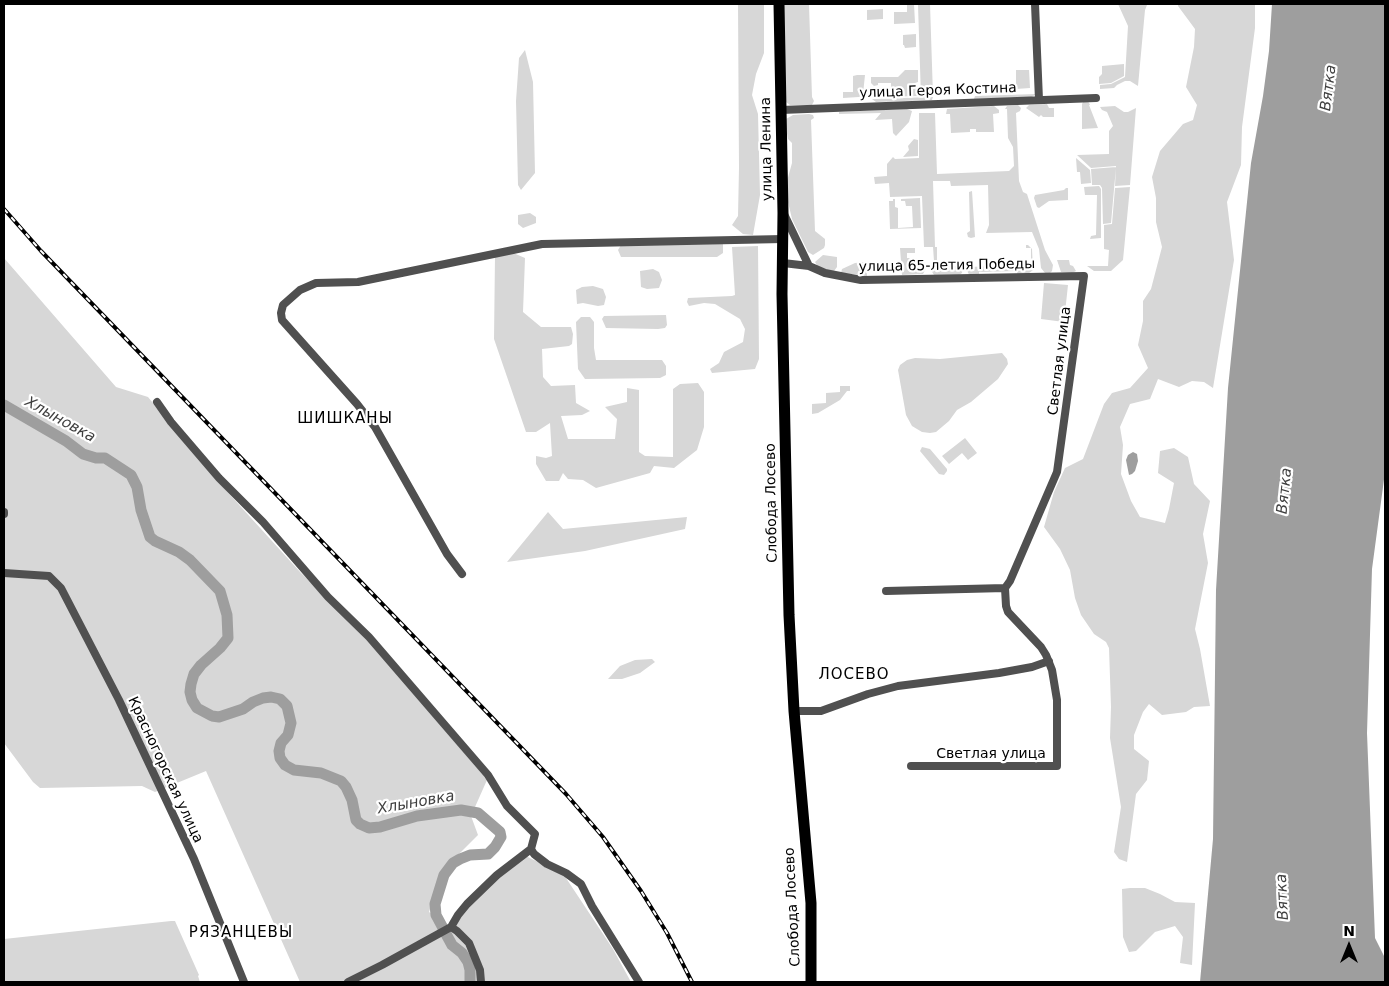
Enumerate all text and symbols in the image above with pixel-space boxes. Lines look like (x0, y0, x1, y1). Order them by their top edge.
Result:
water label: Вятка (1317, 64, 1341, 112)
street label: улица Героя Костина (859, 80, 1017, 102)
street label: улица Ленина (758, 97, 776, 201)
street label: улица 65-летия Победы (859, 256, 1035, 276)
street label: Светлая улица (1045, 306, 1075, 416)
water label: Хлыновка (22, 393, 98, 447)
district label: ШИШКАНЫ (296, 410, 394, 428)
street label: Слобода Лосево (763, 443, 781, 563)
water label: Вятка (1274, 467, 1296, 515)
district label: ЛОСЕВО (818, 666, 890, 684)
street label: Красногорская улица (124, 694, 206, 846)
street label: Светлая улица (936, 746, 1046, 762)
water label: Хлыновка (376, 787, 456, 819)
street label: Слобода Лосево (781, 847, 805, 967)
water label: Вятка (1273, 873, 1293, 921)
north arrow (1324, 921, 1374, 971)
text: N (1343, 923, 1355, 939)
district label: РЯЗАНЦЕВЫ (188, 924, 294, 942)

